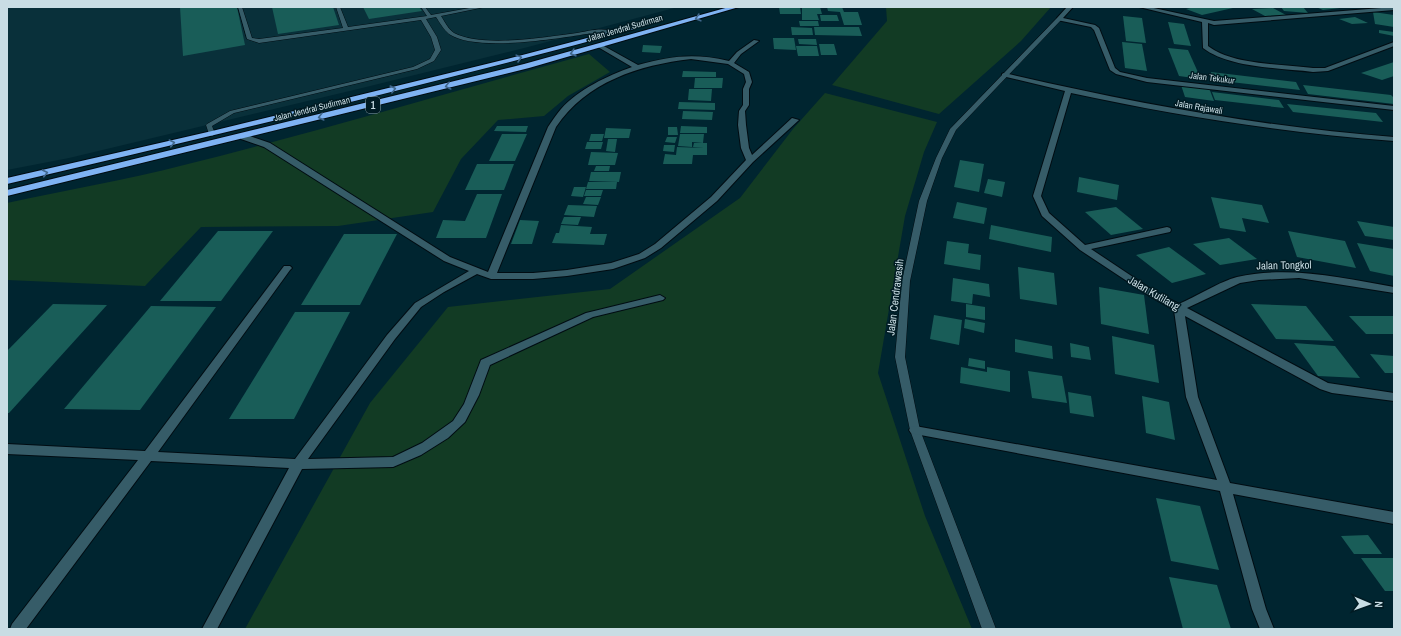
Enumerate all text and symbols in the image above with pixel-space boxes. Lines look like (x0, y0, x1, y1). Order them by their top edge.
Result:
street label: Jalan Jendral Sudirman (586, 11, 664, 45)
one-way arrow (695, 13, 702, 22)
one-way arrow (570, 48, 577, 57)
one-way arrow (516, 54, 523, 63)
street label: Jalan Tekukur (1189, 69, 1236, 87)
one-way arrow (444, 81, 451, 90)
one-way arrow (390, 86, 396, 94)
street label: Jalan Jendral Sudirman (273, 94, 351, 124)
road number: 1 (366, 97, 380, 113)
street label: Jalan Rajawali (1174, 97, 1224, 117)
one-way arrow (318, 113, 325, 121)
one-way arrow (168, 140, 175, 148)
one-way arrow (42, 170, 48, 178)
street label: Jalan Cendrawasih (883, 258, 907, 336)
street label: Jalan Tongkol (1256, 258, 1312, 272)
street label: Jalan Kutilang (1126, 273, 1182, 313)
north arrow (1349, 584, 1389, 624)
text: N (1372, 601, 1386, 608)

